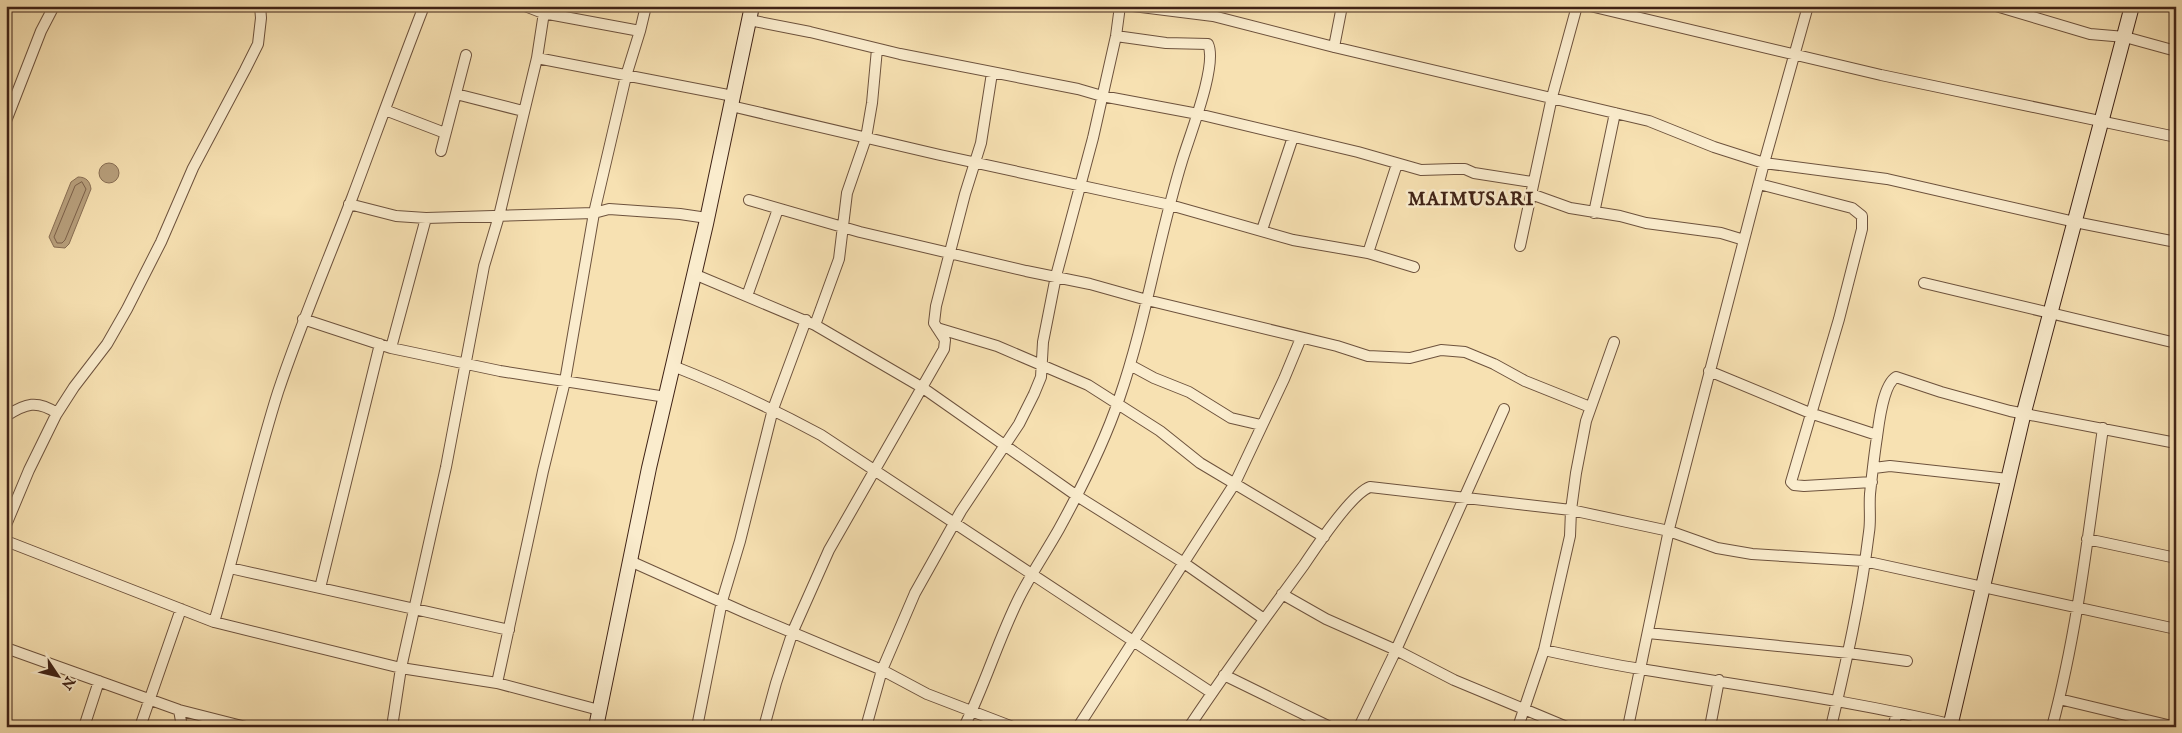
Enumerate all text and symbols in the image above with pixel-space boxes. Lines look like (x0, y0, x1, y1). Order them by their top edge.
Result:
district label: MAIMUSARI (1408, 188, 1534, 212)
north arrow (32, 650, 82, 700)
text: N (57, 672, 79, 693)

